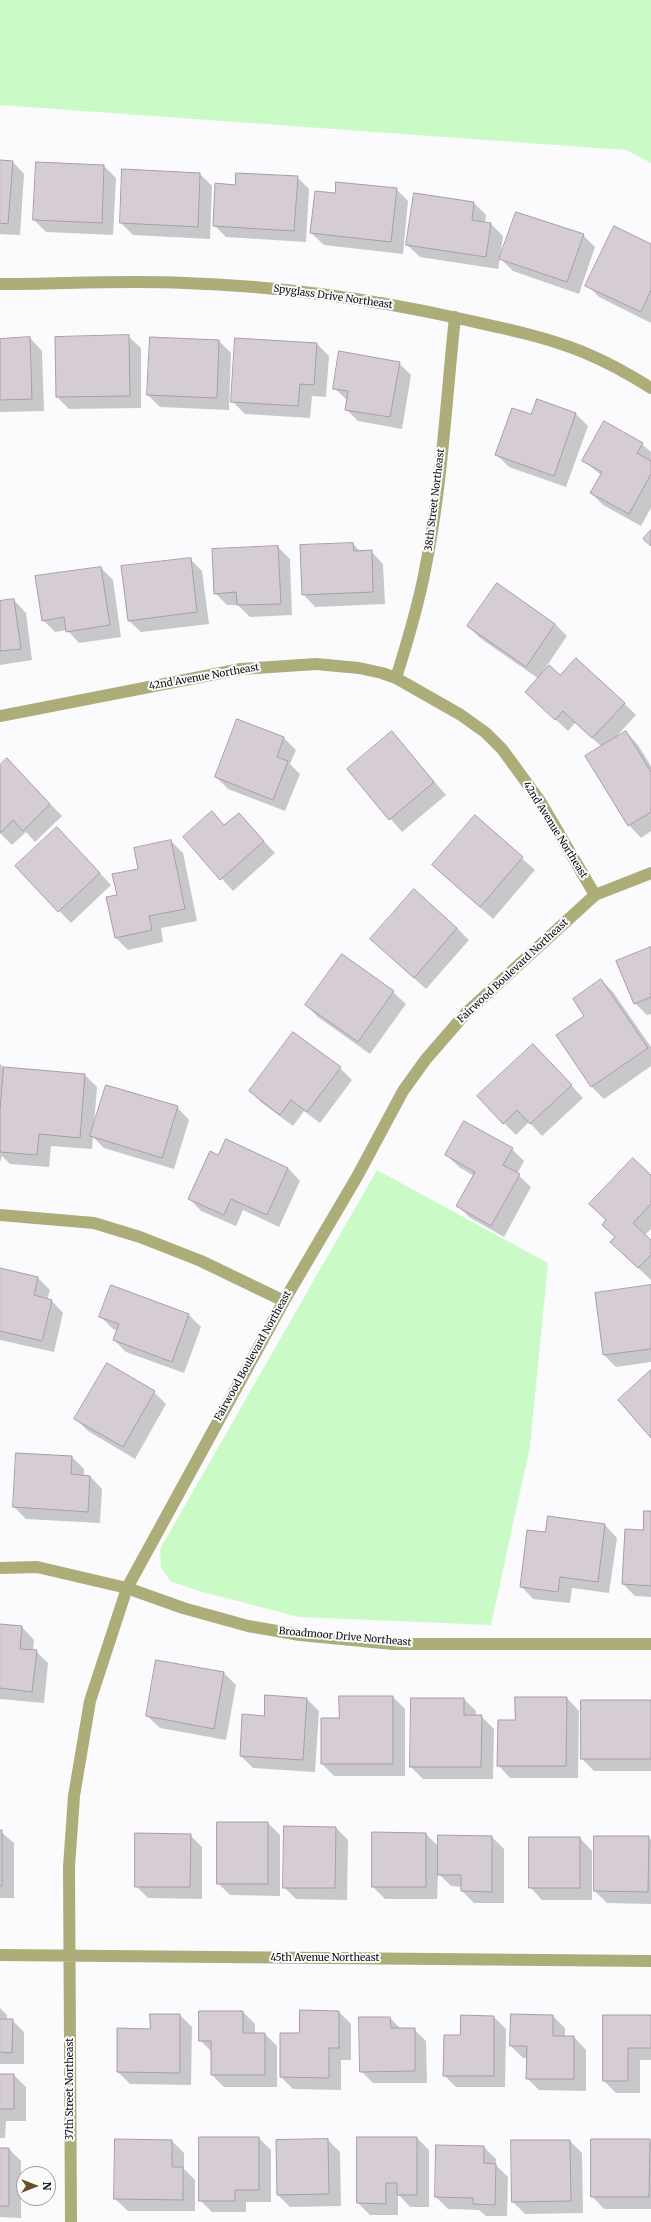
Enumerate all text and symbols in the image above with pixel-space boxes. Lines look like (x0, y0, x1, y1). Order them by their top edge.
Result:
street label: Spyglass Drive Northeast (273, 283, 393, 311)
street label: 38th Street Northeast (423, 448, 447, 552)
street label: 42nd Avenue Northeast (148, 661, 260, 693)
street label: 42nd Avenue Northeast (520, 779, 590, 881)
street label: Fairwood Boulevard Northeast (455, 917, 571, 1025)
street label: Fairwood Boulevard Northeast (212, 1289, 294, 1423)
street label: Broadmoor Drive Northeast (278, 1625, 412, 1649)
street label: 45th Avenue Northeast (271, 1952, 379, 1964)
street label: 37th Street Northeast (64, 2038, 76, 2140)
north arrow (16, 2166, 56, 2206)
text: N (40, 2182, 54, 2190)

